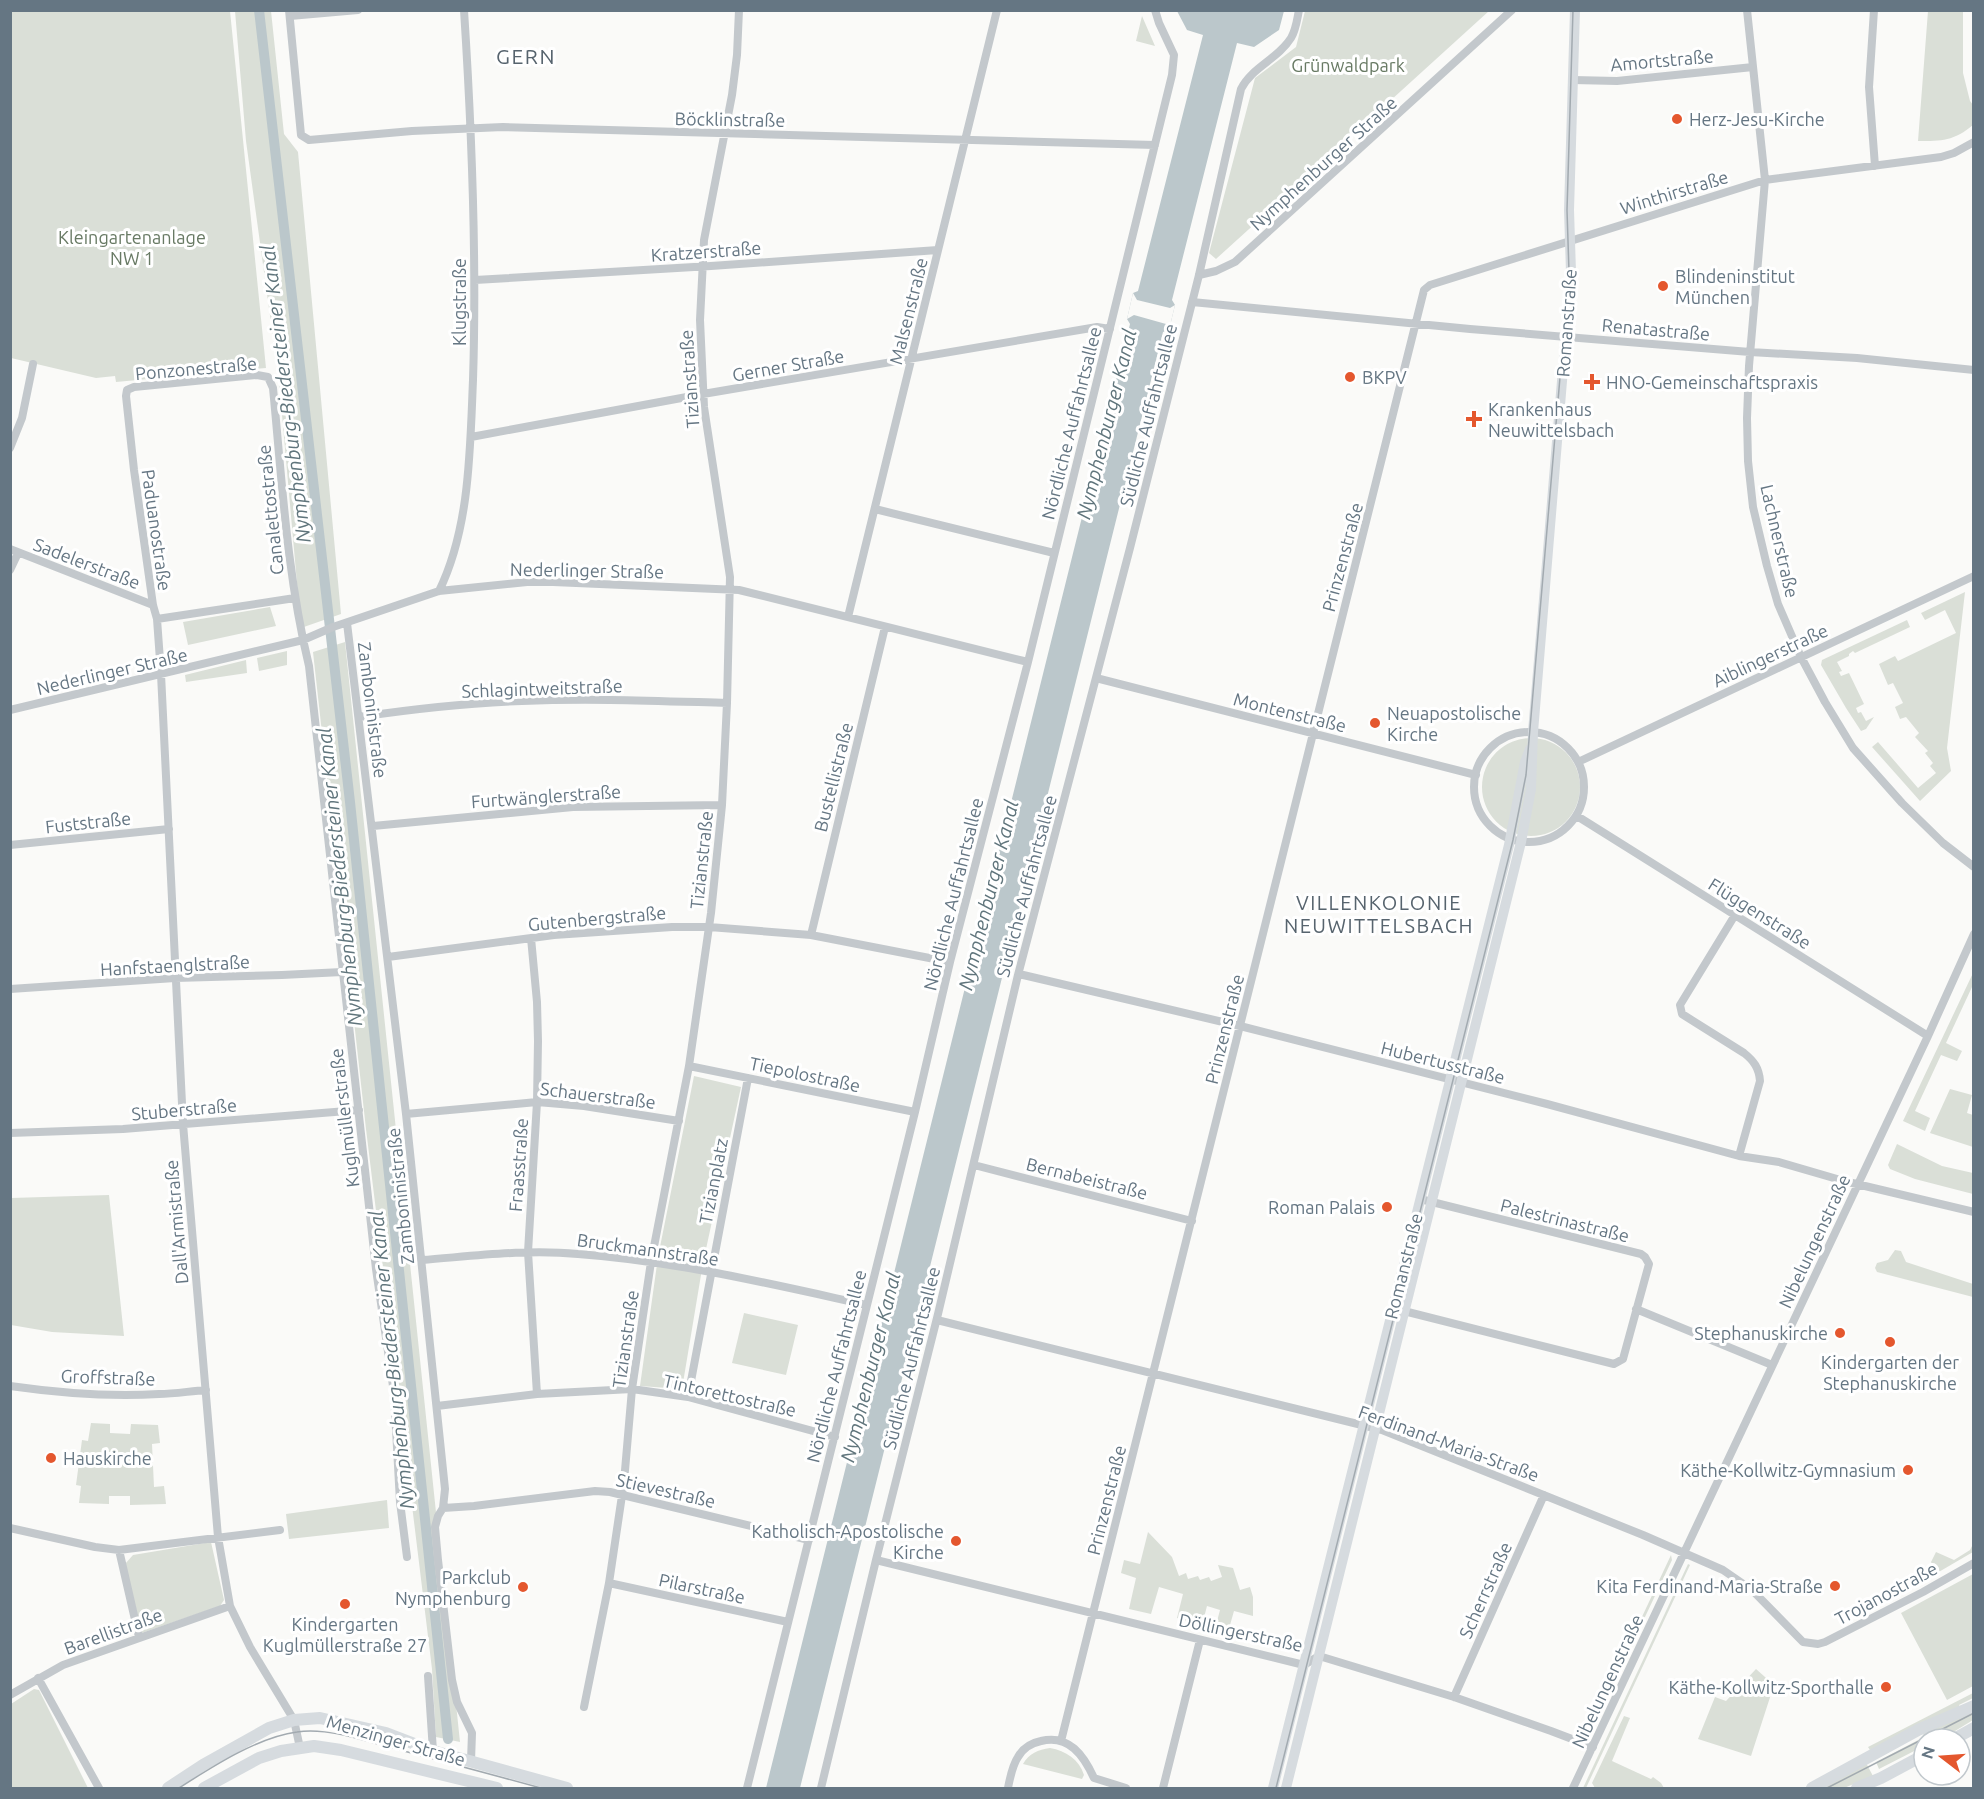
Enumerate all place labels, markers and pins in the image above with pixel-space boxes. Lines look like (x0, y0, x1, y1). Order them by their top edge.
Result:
place label: Herz-Jesu-Kirche (1689, 109, 1825, 129)
marker: Herz-Jesu-Kirche (1670, 112, 1684, 126)
place label: Blindeninstitut München (1675, 266, 1795, 307)
marker: Blindeninstitut München (1656, 279, 1670, 293)
place label: BKPV (1362, 367, 1407, 387)
marker: BKPV (1343, 370, 1357, 384)
place label: HNO-Gemeinschaftspraxis (1606, 372, 1818, 392)
marker: HNO-Gemeinschaftspraxis (1583, 373, 1601, 391)
place label: Krankenhaus Neuwittelsbach (1488, 399, 1614, 440)
marker: Krankenhaus Neuwittelsbach (1465, 410, 1483, 428)
place label: Neuapostolische Kirche (1387, 703, 1521, 744)
marker: Neuapostolische Kirche (1368, 716, 1382, 730)
place label: Roman Palais (1268, 1197, 1375, 1217)
marker: Roman Palais (1380, 1200, 1394, 1214)
place label: Stephanuskirche (1694, 1323, 1828, 1343)
marker: Stephanuskirche (1833, 1326, 1847, 1340)
marker: Kindergarten der Stephanuskirche (1883, 1335, 1897, 1349)
place label: Kindergarten der Stephanuskirche (1821, 1352, 1959, 1393)
place label: Hauskirche (63, 1448, 152, 1468)
marker: Hauskirche (44, 1451, 58, 1465)
place label: Käthe-Kollwitz-Gymnasium (1680, 1460, 1896, 1480)
marker: Käthe-Kollwitz-Gymnasium (1901, 1463, 1915, 1477)
place label: Katholisch-Apostolische Kirche (752, 1521, 944, 1562)
marker: Katholisch-Apostolische Kirche (949, 1534, 963, 1548)
place label: Parkclub Nymphenburg (395, 1567, 511, 1608)
place label: Kita Ferdinand-Maria-Straße (1596, 1576, 1823, 1596)
marker: Kita Ferdinand-Maria-Straße (1828, 1579, 1842, 1593)
marker: Parkclub Nymphenburg (516, 1580, 530, 1594)
marker: Kindergarten Kuglmüllerstraße 27 (338, 1597, 352, 1611)
place label: Kindergarten Kuglmüllerstraße 27 (263, 1614, 427, 1655)
place label: Käthe-Kollwitz-Sporthalle (1668, 1677, 1874, 1697)
marker: Käthe-Kollwitz-Sporthalle (1879, 1680, 1893, 1694)

